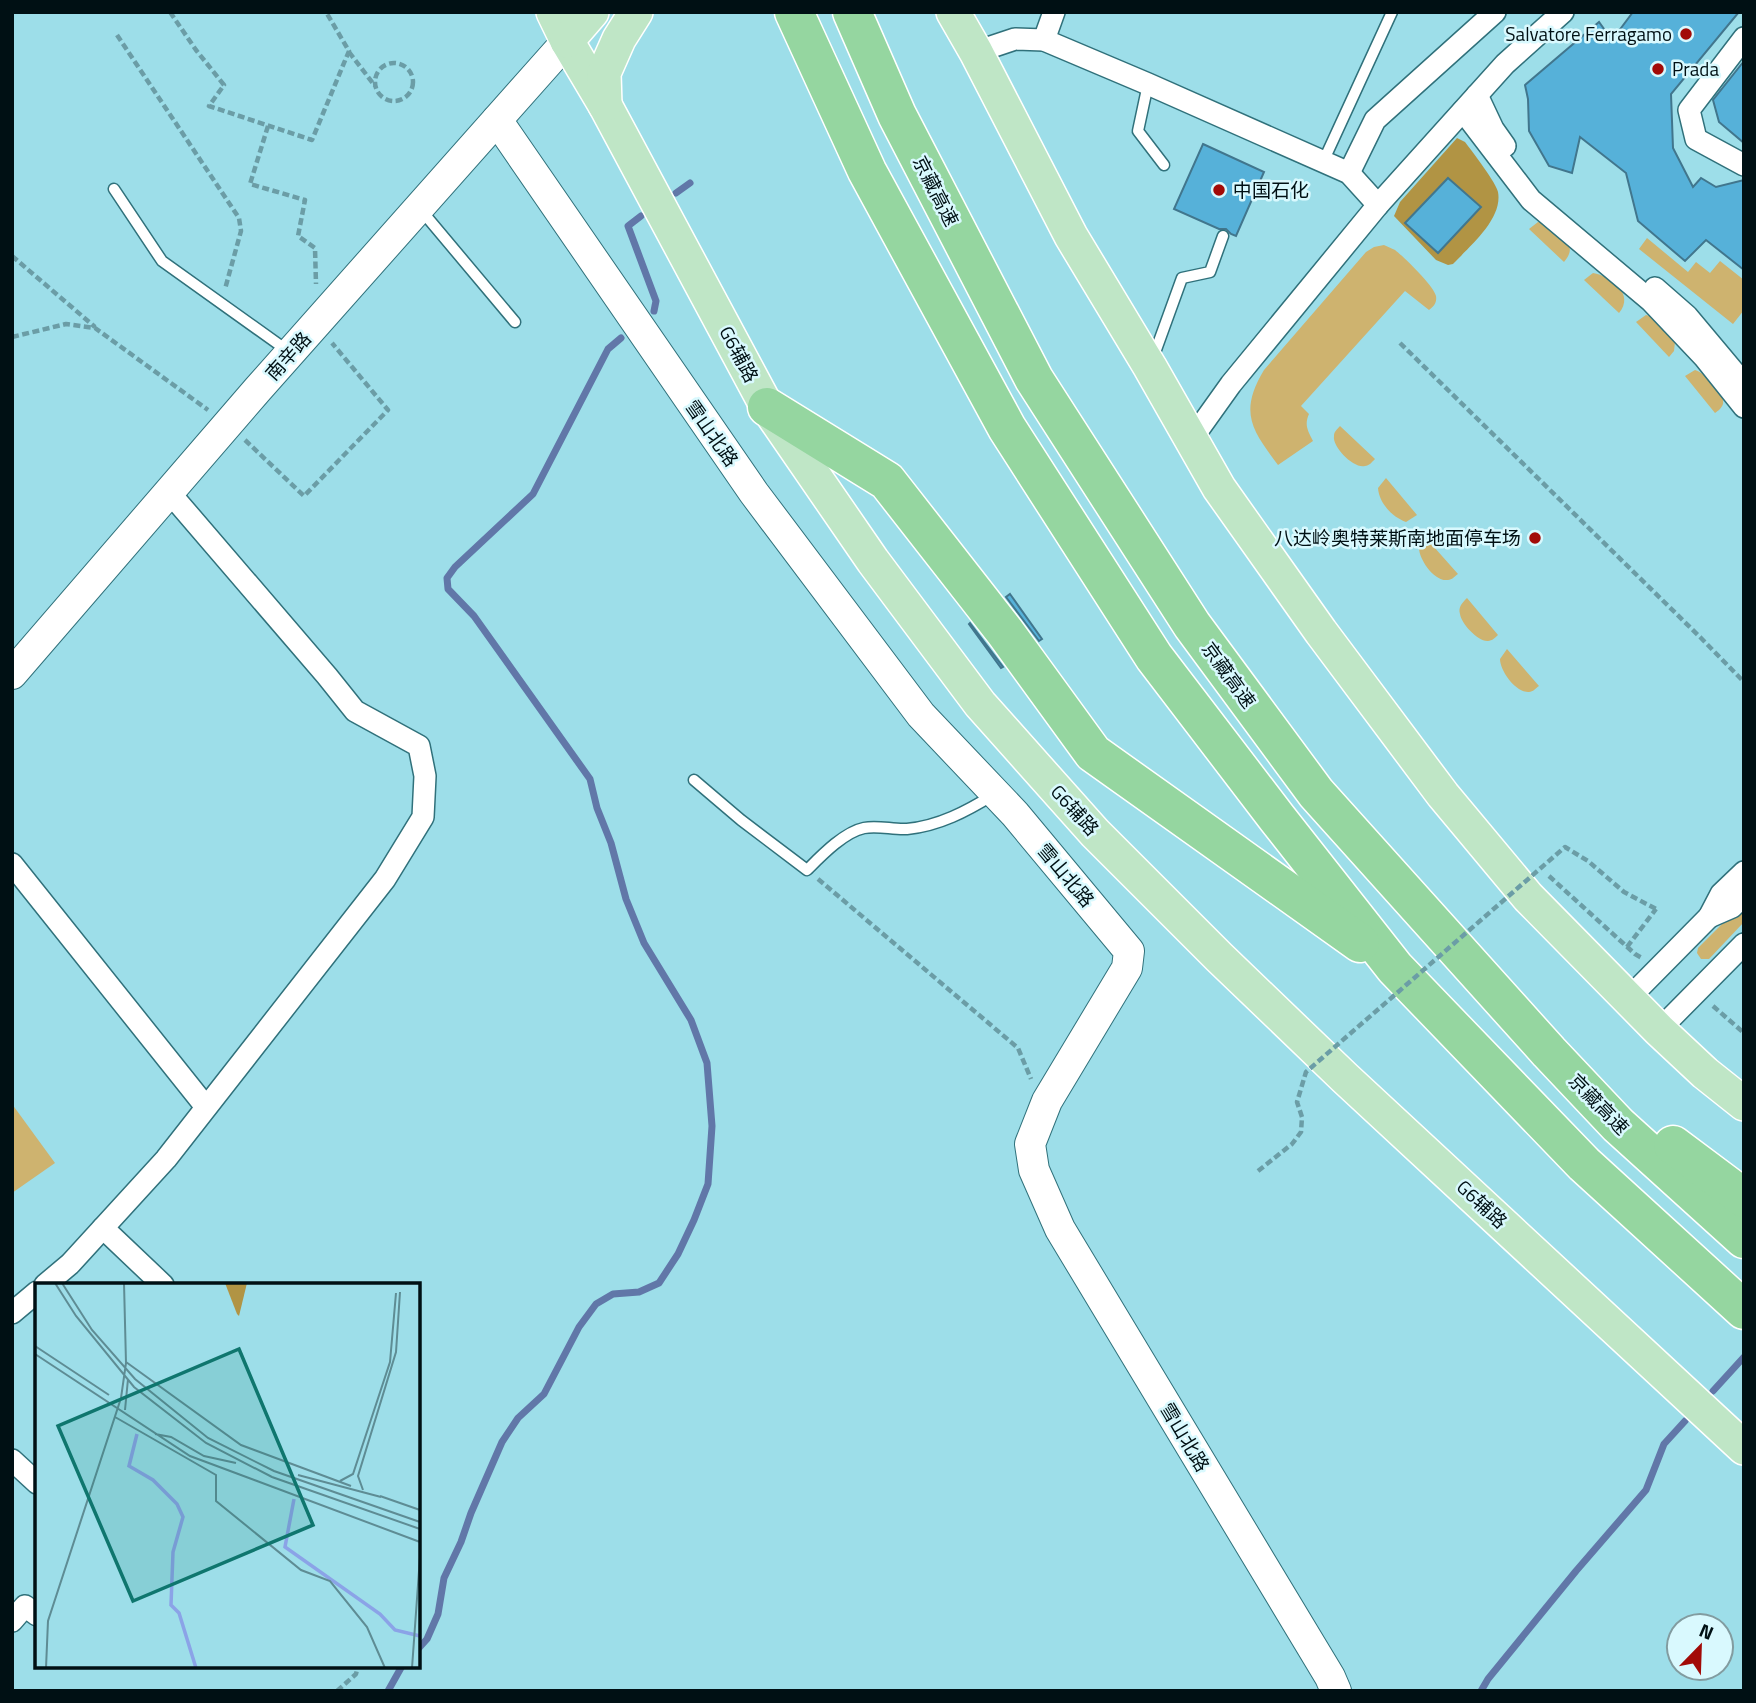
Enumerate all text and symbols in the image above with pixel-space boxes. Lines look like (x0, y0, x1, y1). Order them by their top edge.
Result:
place label: Salvatore Ferragamo (1505, 19, 1672, 48)
marker: Salvatore Ferragamo (1678, 26, 1694, 42)
place label: Prada (1672, 54, 1719, 83)
marker: Prada (1650, 61, 1666, 77)
street label: 京藏高速 (906, 150, 967, 231)
place label: 中国石化 (1233, 175, 1309, 204)
marker: 中国石化 (1211, 182, 1227, 198)
street label: G6辅路 (712, 320, 766, 387)
street label: 南辛路 (258, 325, 317, 387)
street label: 雪山北路 (679, 393, 746, 472)
place label: 八达岭奥特莱斯南地面停车场 (1274, 523, 1521, 552)
marker: 八达岭奥特莱斯南地面停车场 (1527, 530, 1543, 546)
street label: 京藏高速 (1195, 635, 1263, 714)
street label: G6辅路 (1044, 778, 1106, 842)
street label: 雪山北路 (1031, 836, 1102, 913)
street label: 京藏高速 (1563, 1066, 1636, 1141)
street label: G6辅路 (1450, 1172, 1514, 1235)
inset map (35, 1283, 420, 1668)
street label: 雪山北路 (1153, 1397, 1217, 1477)
north arrow (1665, 1612, 1735, 1682)
text: N (1695, 1615, 1719, 1647)

